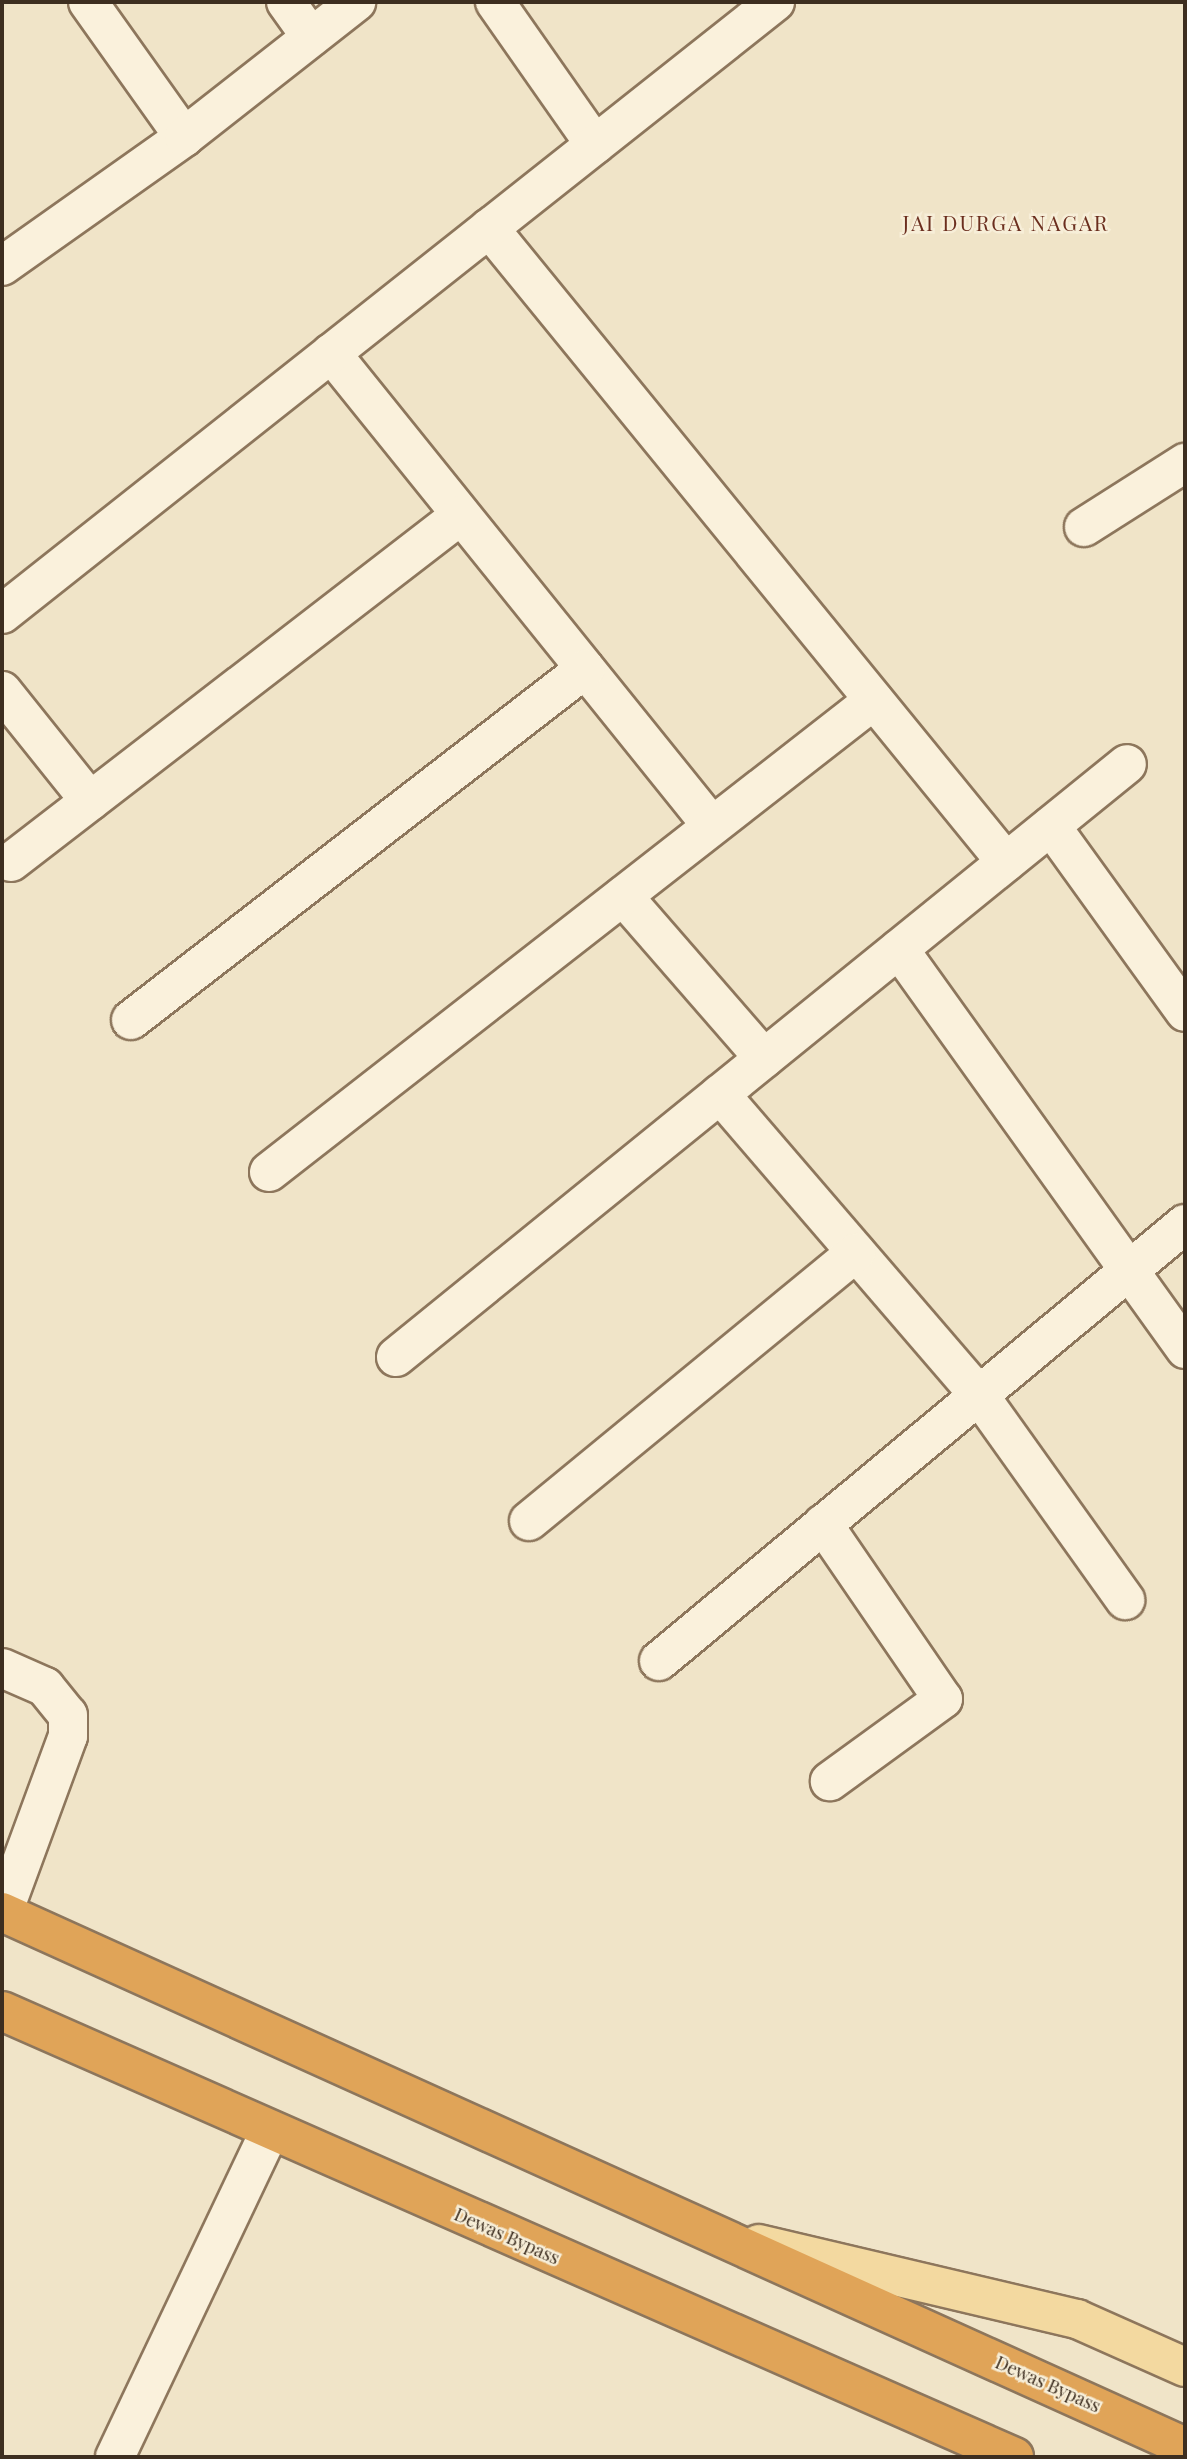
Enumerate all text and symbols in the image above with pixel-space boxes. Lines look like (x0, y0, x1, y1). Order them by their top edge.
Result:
district label: JAI DURGA NAGAR (904, 209, 1108, 235)
street label: Dewas Bypass (451, 2203, 563, 2269)
street label: Dewas Bypass (992, 2351, 1104, 2417)

